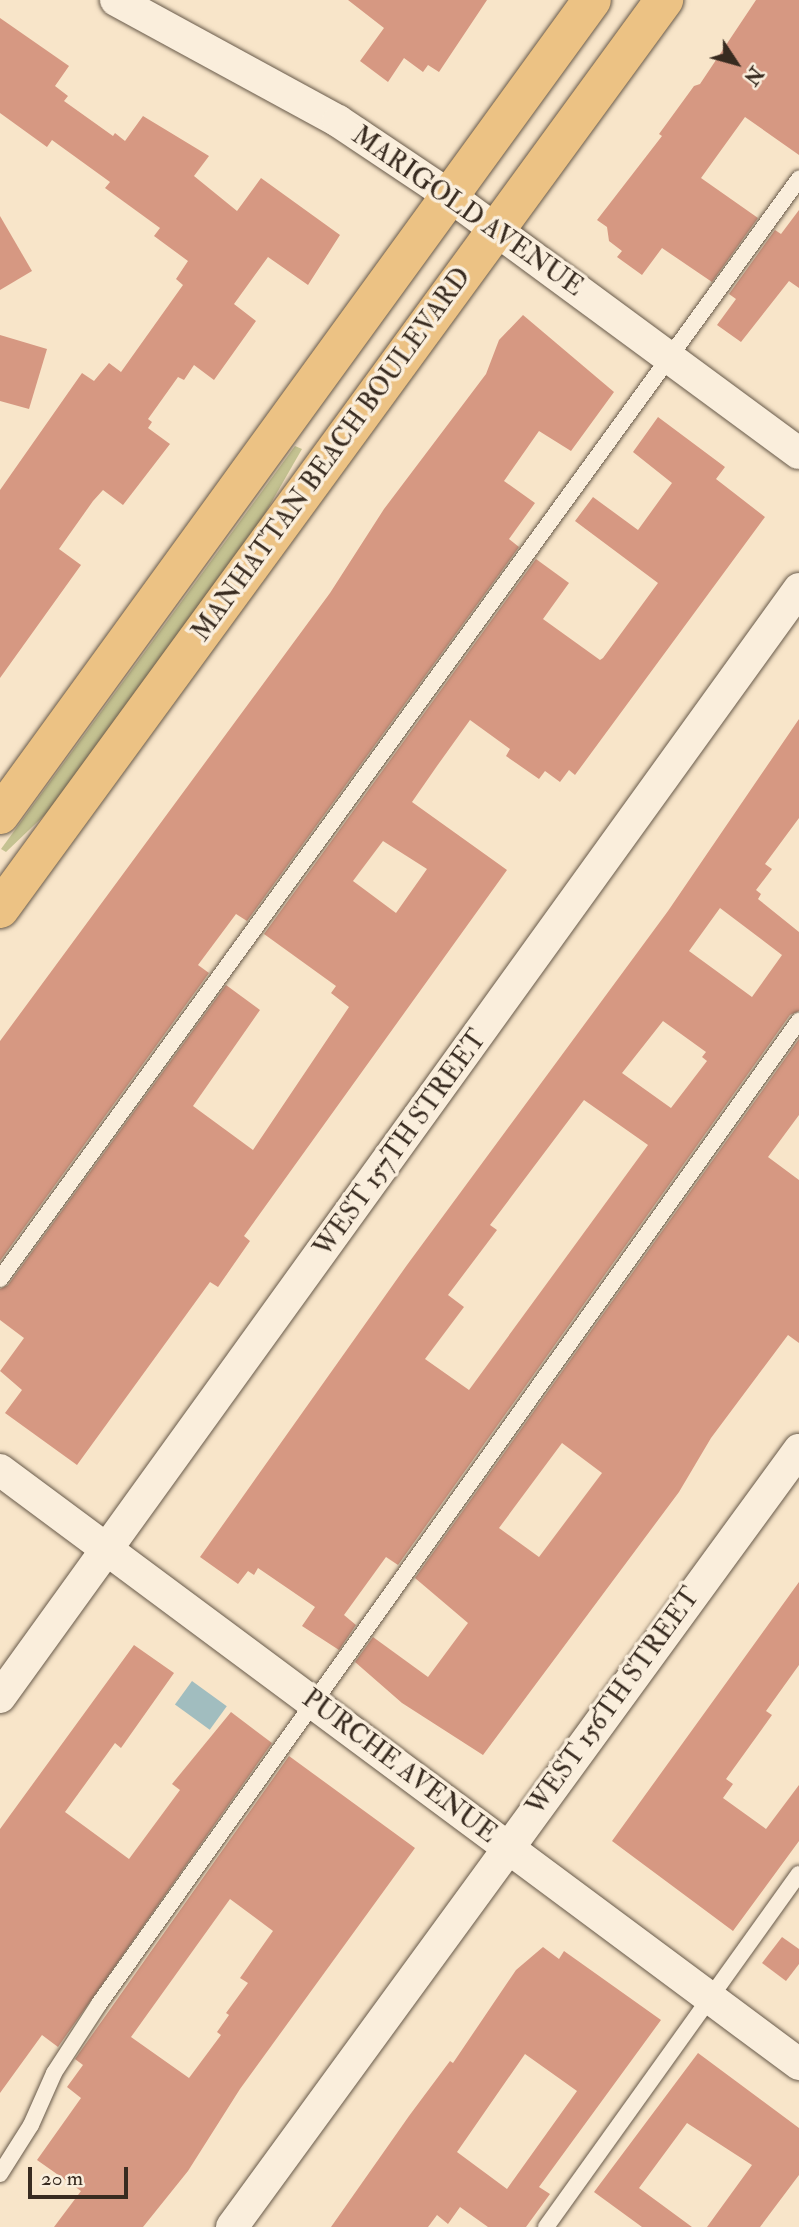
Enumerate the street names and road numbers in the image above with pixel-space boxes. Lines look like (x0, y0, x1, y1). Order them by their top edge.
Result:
street label: MARIGOLD AVENUE (346, 120, 588, 304)
street label: MANHATTAN BEACH BOULEVARD (186, 262, 478, 648)
street label: WEST 157TH STREET (308, 1025, 494, 1263)
street label: WEST 156TH STREET (521, 1582, 707, 1822)
street label: PURCHE AVENUE (296, 1684, 502, 1850)

